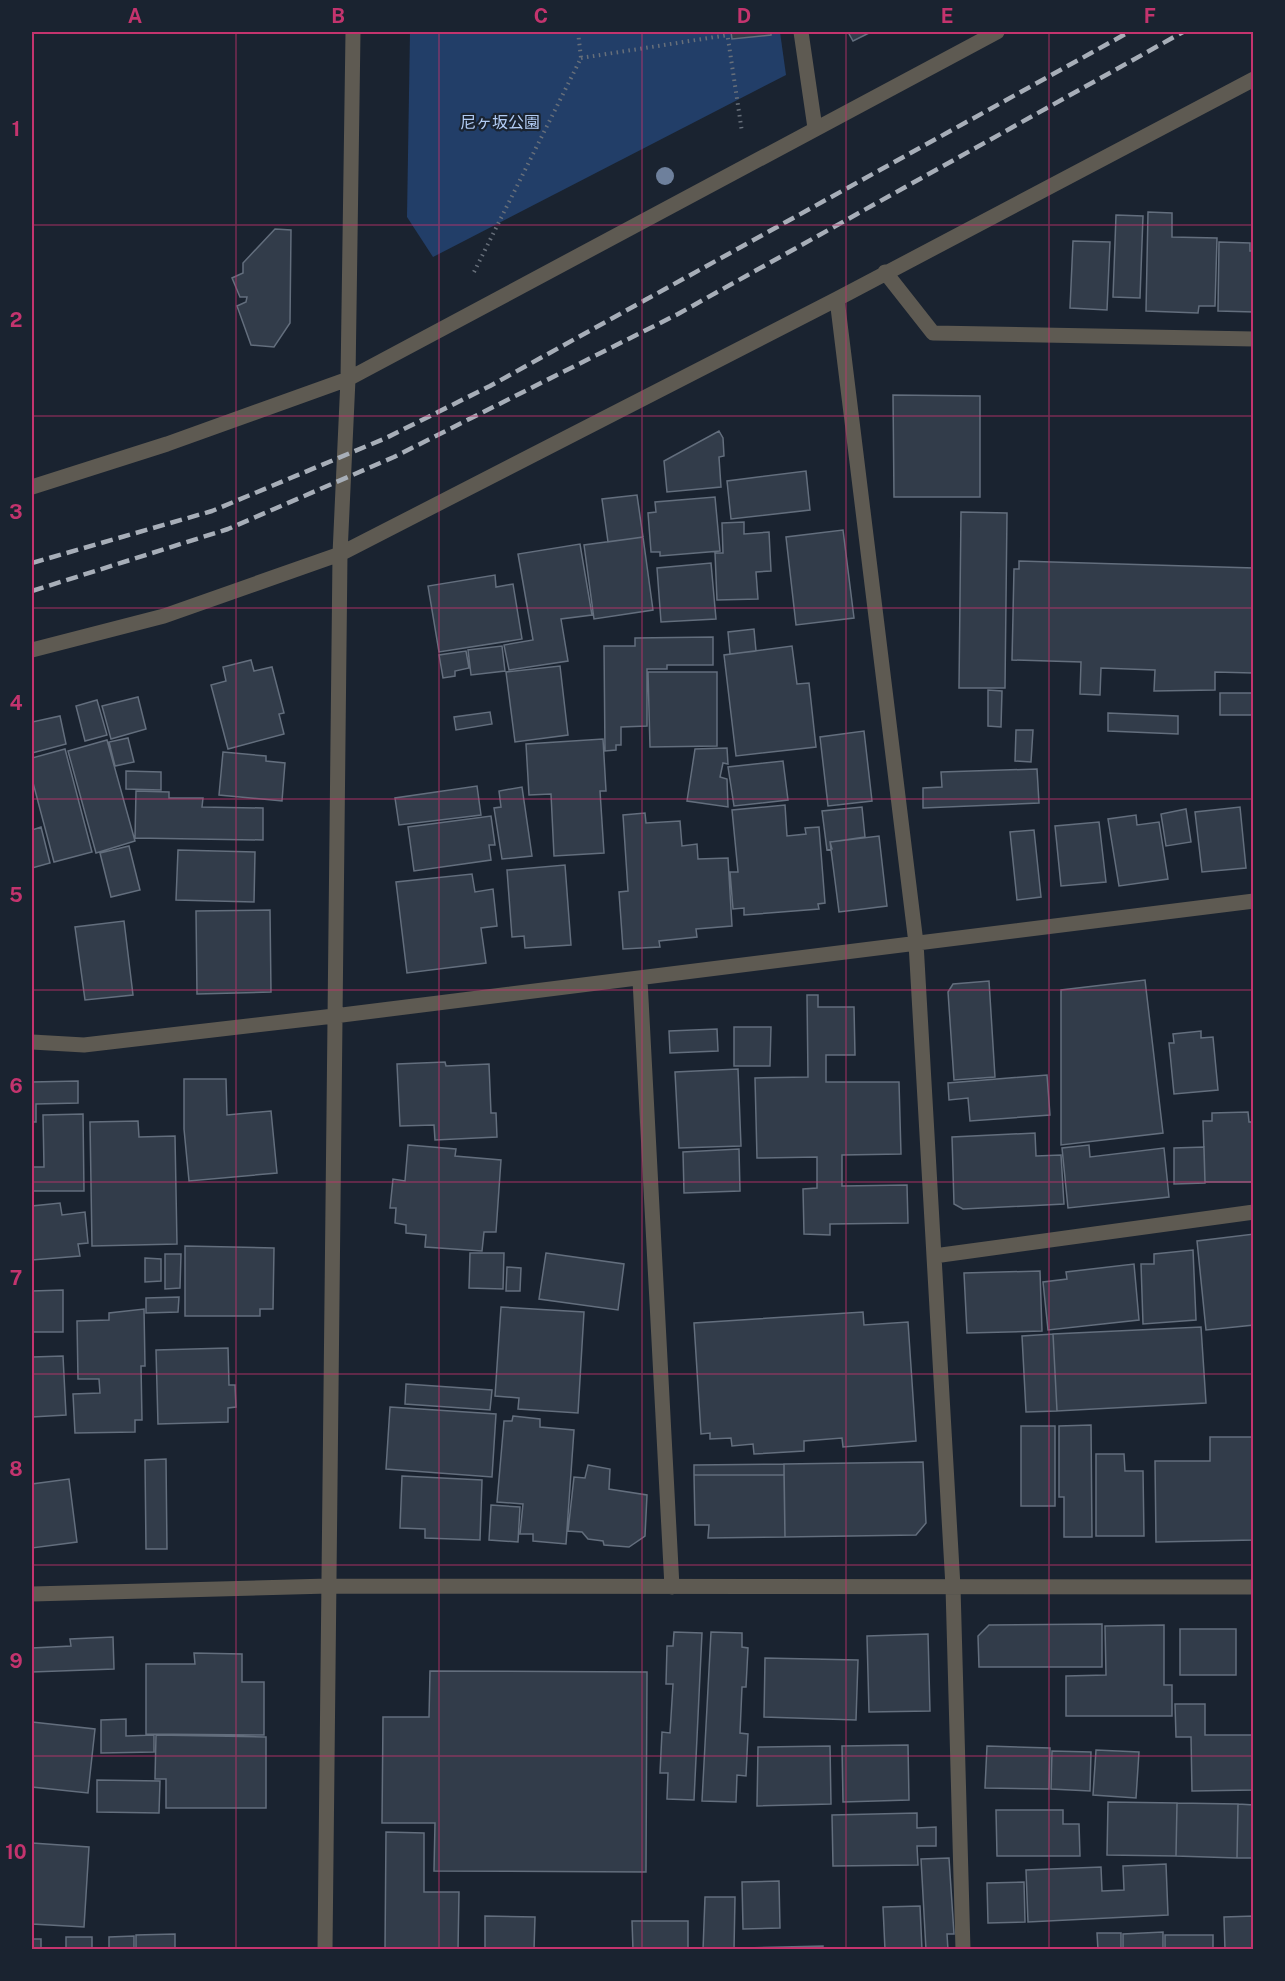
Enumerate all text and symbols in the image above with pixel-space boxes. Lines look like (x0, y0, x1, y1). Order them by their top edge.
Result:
text: A (128, 4, 142, 28)
text: B (331, 4, 345, 28)
text: C (534, 4, 548, 28)
text: D (737, 4, 751, 28)
text: E (941, 4, 953, 28)
text: F (1144, 4, 1156, 28)
park label: 尼ヶ坂公園 (460, 113, 540, 132)
text: 1 (12, 117, 20, 141)
text: 2 (10, 308, 22, 332)
text: 3 (9, 500, 23, 524)
text: 4 (9, 691, 23, 715)
text: 5 (9, 883, 23, 907)
text: 6 (9, 1074, 23, 1098)
text: 7 (10, 1266, 22, 1290)
text: 8 (9, 1457, 23, 1481)
text: 9 (9, 1649, 23, 1673)
text: 10 (5, 1840, 27, 1864)

